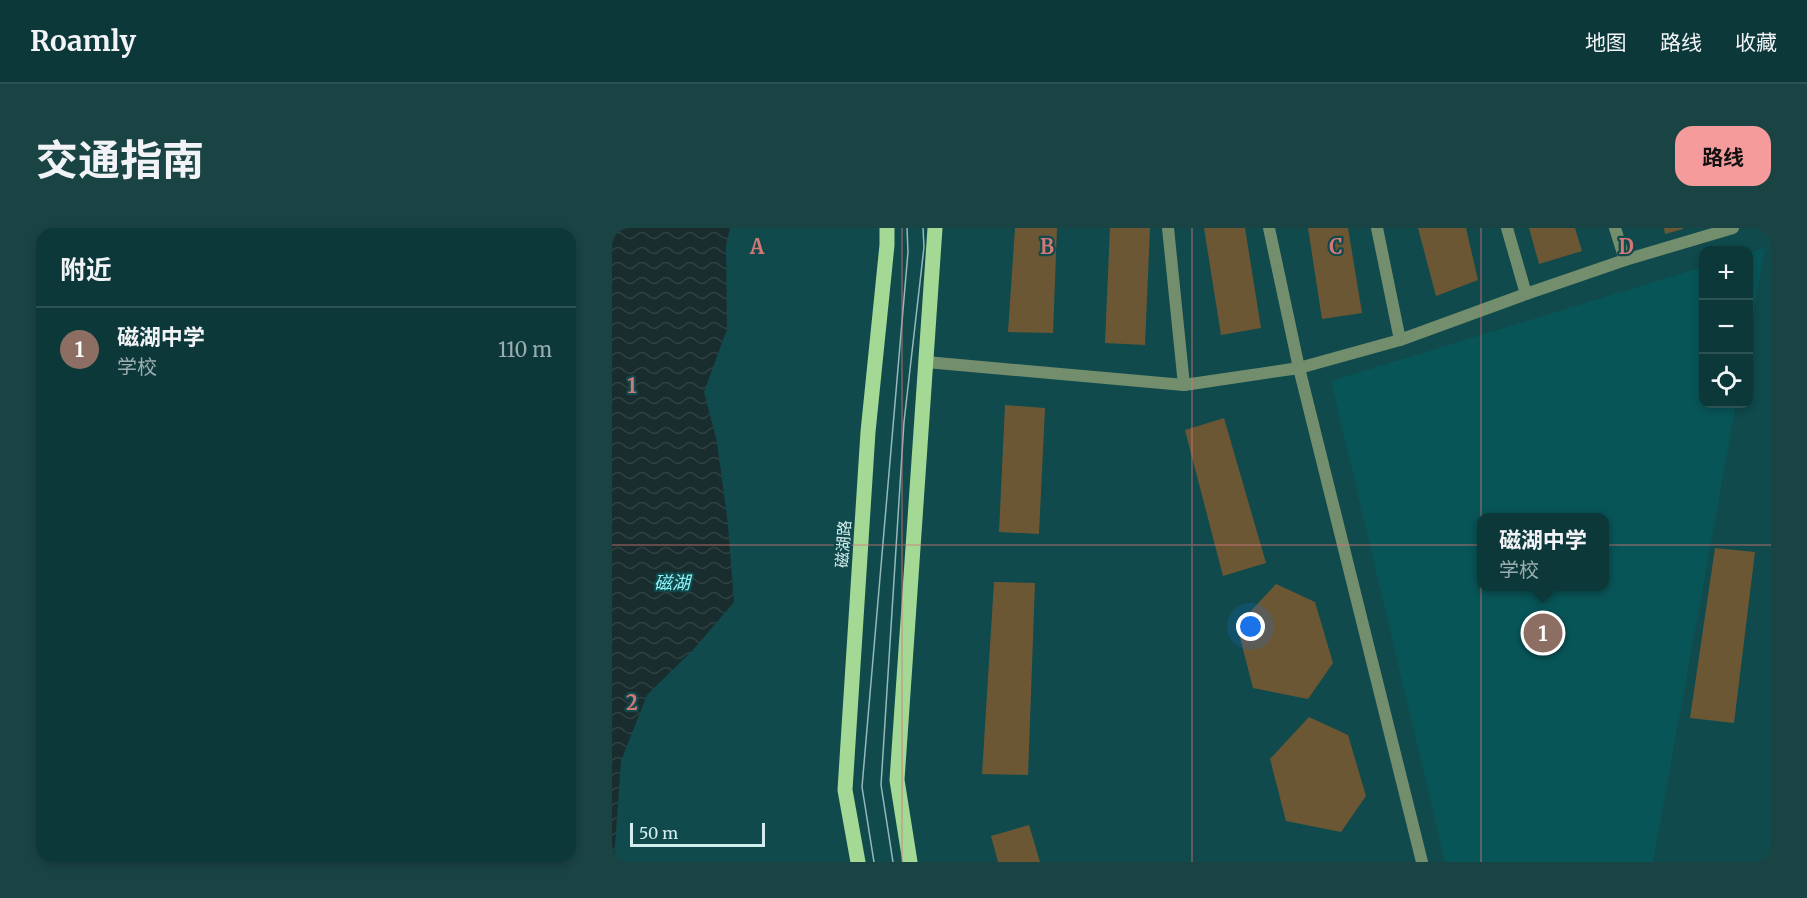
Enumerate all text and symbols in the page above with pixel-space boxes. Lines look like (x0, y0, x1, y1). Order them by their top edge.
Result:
text: Roamly (30, 23, 136, 59)
text: 地图 (1585, 29, 1627, 56)
text: 路线 (1660, 29, 1702, 56)
text: 收藏 (1735, 29, 1777, 56)
button: 路线 (1675, 126, 1771, 186)
text: 交通指南 (36, 134, 204, 186)
text: A (749, 234, 765, 259)
text: B (1040, 234, 1054, 259)
text: C (1329, 234, 1343, 259)
text: D (1618, 234, 1634, 259)
map controls (1699, 246, 1753, 408)
button: + (1699, 246, 1753, 300)
text: 附近 (60, 253, 112, 286)
button: − (1699, 300, 1753, 354)
text: 磁湖中学 (117, 323, 205, 351)
text: 1 (75, 337, 84, 362)
text: 110 m (498, 337, 552, 362)
text: 学校 (117, 354, 157, 379)
button: locate (1699, 354, 1753, 408)
text: 1 (627, 373, 637, 398)
popup (1477, 513, 1609, 591)
street label: 磁湖路 (831, 519, 855, 569)
text: 磁湖中学 (1499, 526, 1587, 554)
text: 学校 (1499, 557, 1539, 582)
water label: 磁湖 (654, 571, 693, 594)
pin: 1 (1524, 610, 1562, 656)
your location (1236, 612, 1265, 641)
text: 2 (626, 690, 638, 715)
scale bar (630, 820, 765, 848)
text: 50 m (639, 823, 678, 843)

